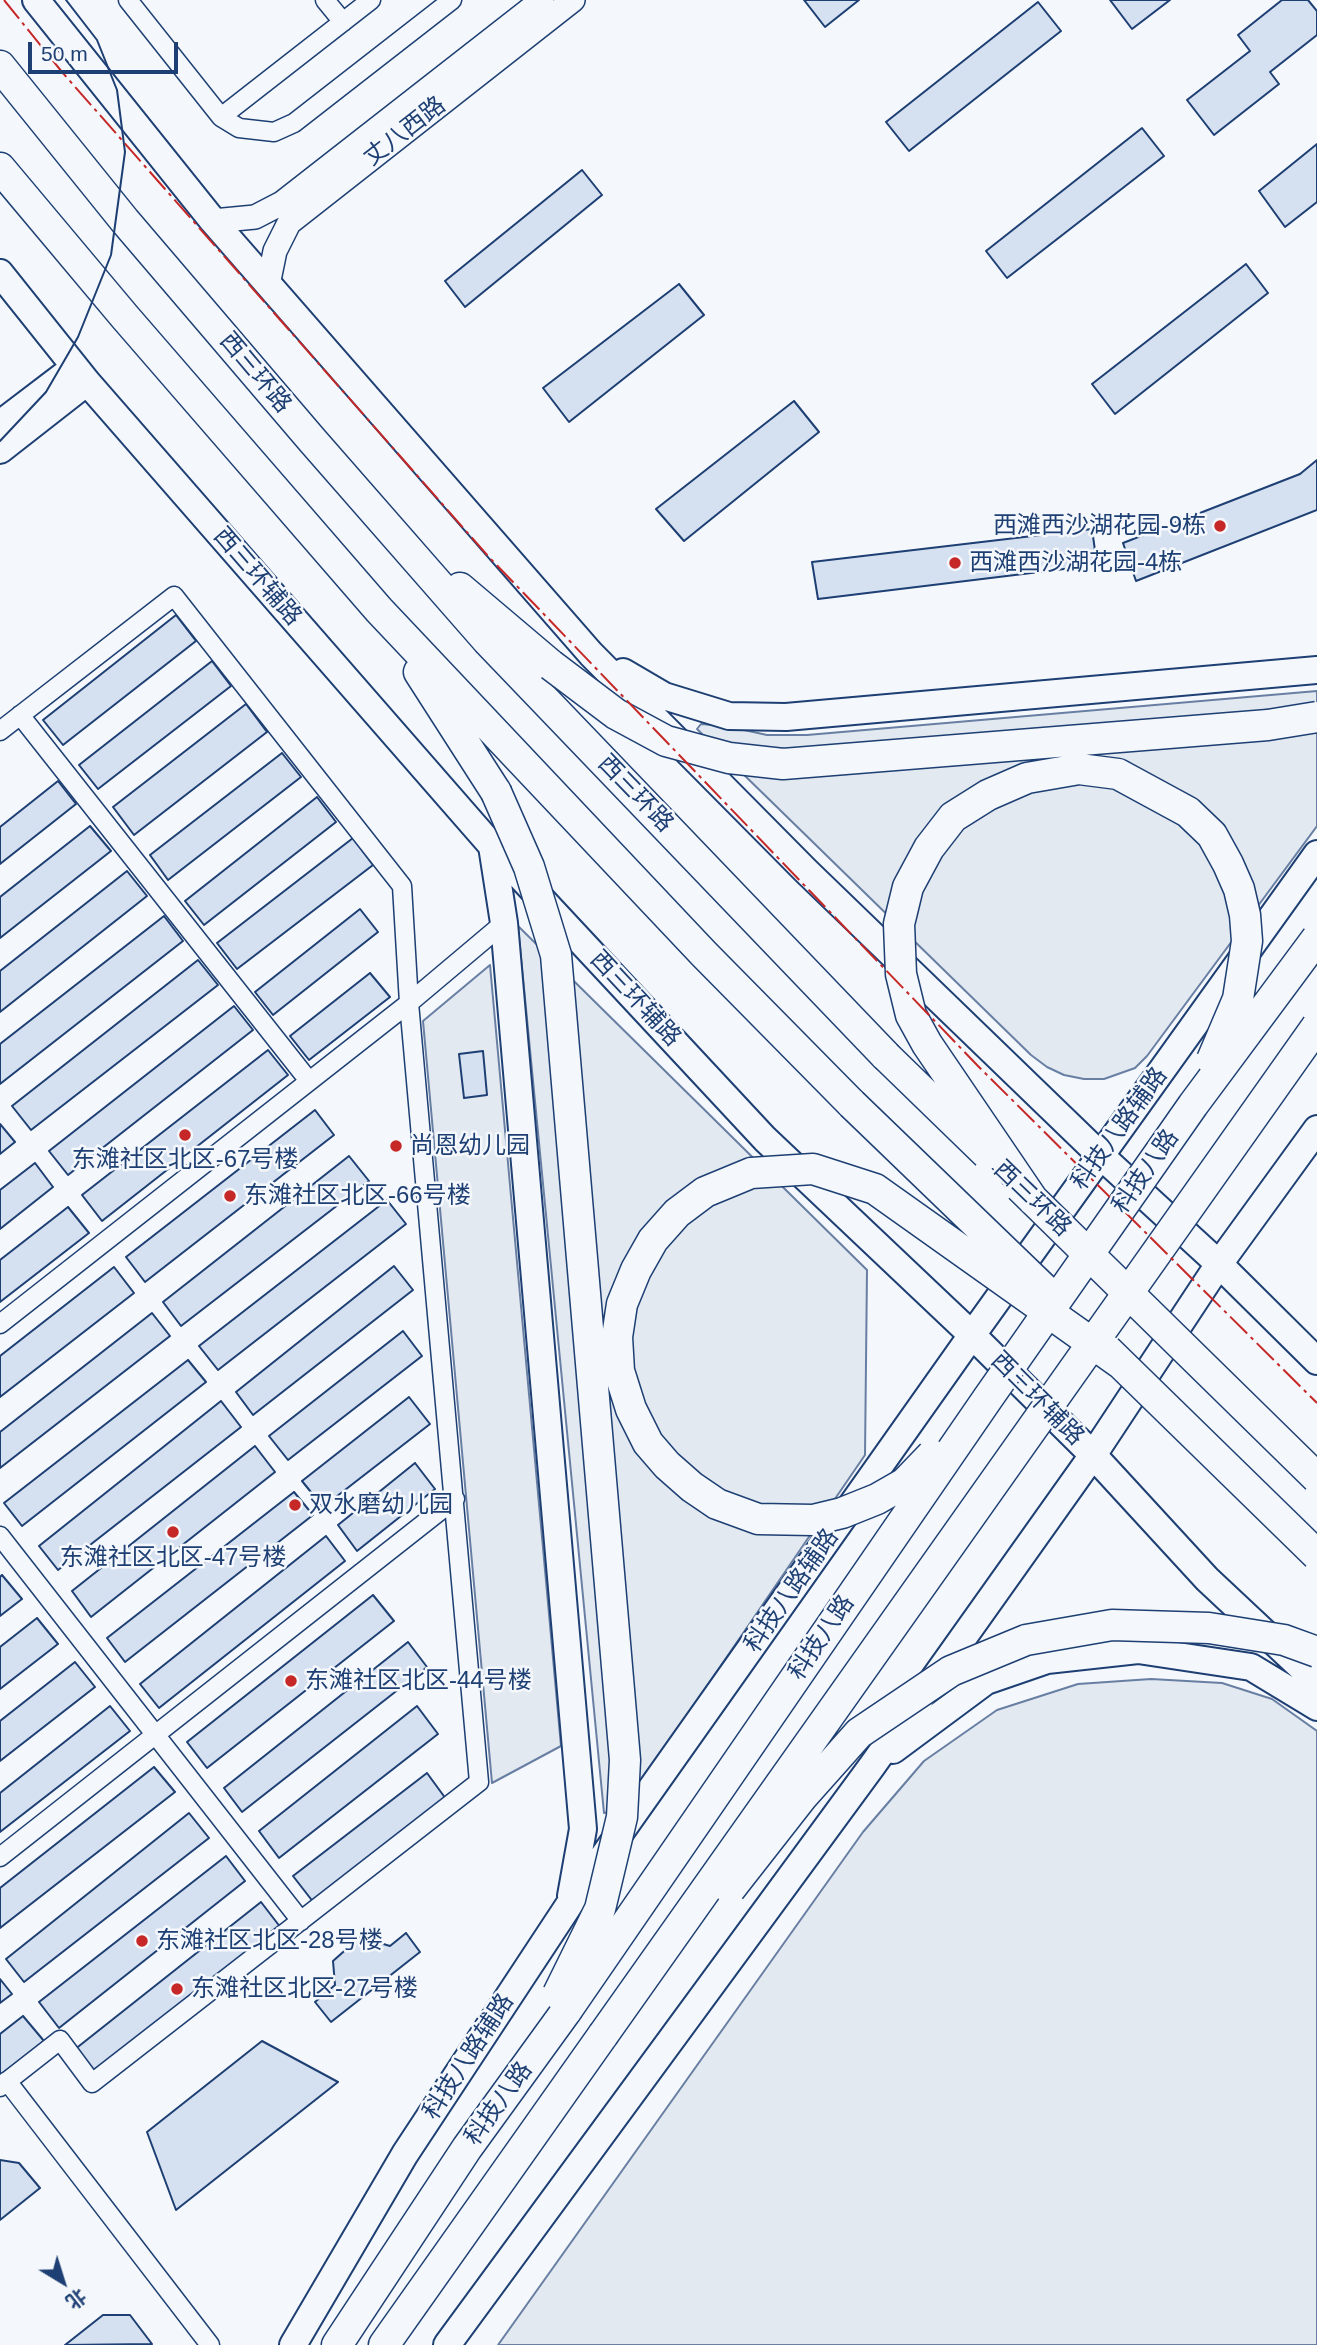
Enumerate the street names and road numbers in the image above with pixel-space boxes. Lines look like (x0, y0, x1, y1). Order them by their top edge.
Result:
street label: 丈八西路 (358, 91, 452, 173)
street label: 西三环路 (213, 327, 297, 419)
street label: 西三环辅路 (207, 522, 307, 632)
street label: 西三环路 (591, 749, 679, 839)
street label: 西三环辅路 (584, 945, 686, 1053)
street label: 科技八路辅路 (1066, 1062, 1174, 1196)
street label: 科技八路 (1107, 1124, 1185, 1220)
street label: 西三环路 (987, 1155, 1077, 1243)
street label: 西三环辅路 (984, 1346, 1090, 1452)
street label: 科技八路辅路 (739, 1524, 845, 1658)
street label: 科技八路 (783, 1590, 861, 1686)
street label: 科技八路辅路 (418, 1989, 520, 2125)
street label: 科技八路 (459, 2057, 539, 2151)

